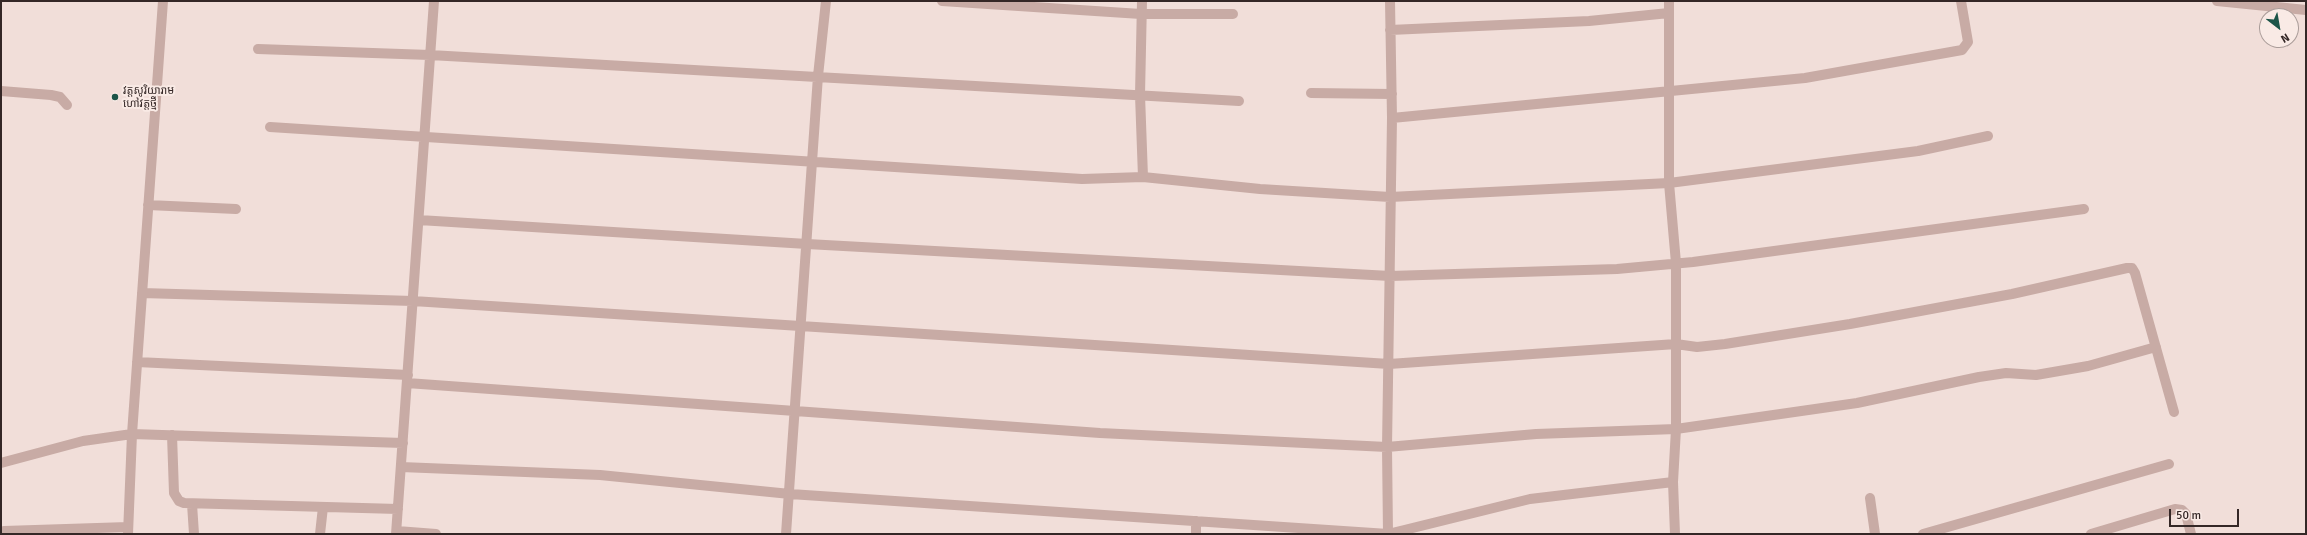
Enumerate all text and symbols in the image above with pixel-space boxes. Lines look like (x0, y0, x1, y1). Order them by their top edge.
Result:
north arrow (2259, 8, 2299, 48)
text: N (2278, 30, 2292, 45)
place label: វត្តសូរិយារាម ហៅវត្តថ្មី (123, 84, 174, 110)
marker: វត្តសូរិយារាម ហៅវត្តថ្មី (110, 92, 120, 102)
scale bar (2171, 501, 2241, 527)
text: 50 m (2176, 508, 2201, 523)

